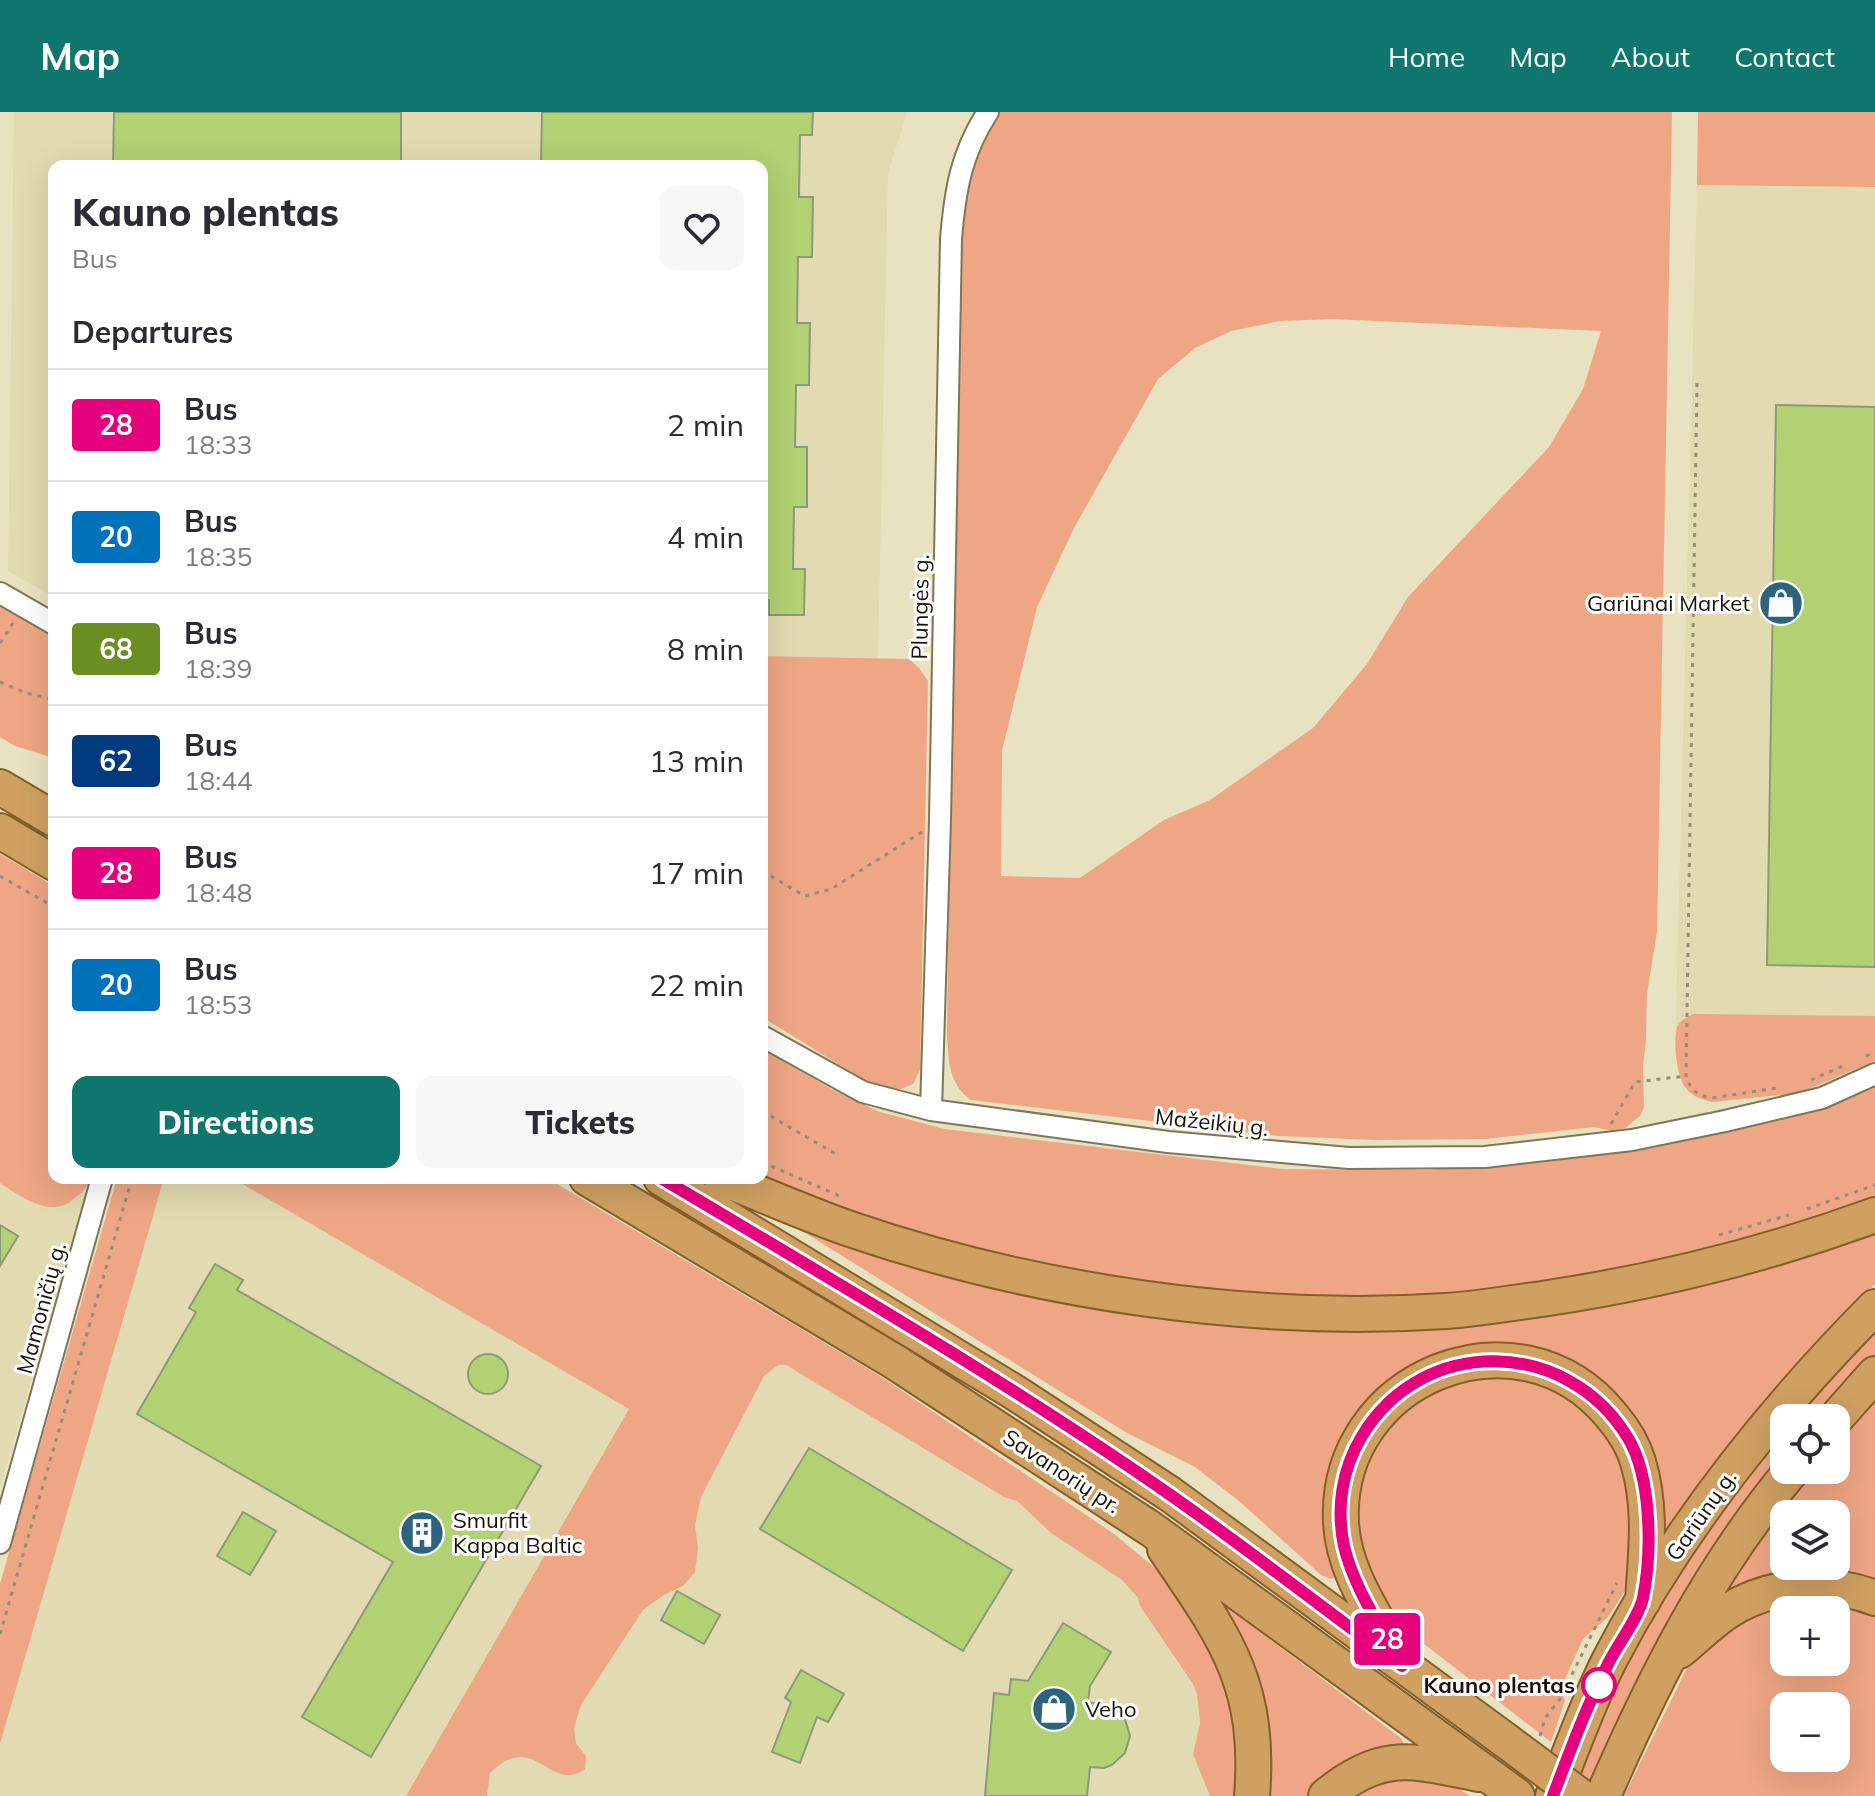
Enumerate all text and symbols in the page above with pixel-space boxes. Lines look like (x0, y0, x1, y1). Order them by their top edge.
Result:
text: Map (40, 32, 120, 80)
text: Home (1388, 39, 1465, 74)
text: Map (1509, 39, 1567, 74)
text: About (1611, 39, 1690, 74)
text: Contact (1734, 39, 1835, 74)
button: heart (660, 186, 744, 270)
text: Kauno plentas (72, 188, 339, 236)
text: Bus (72, 242, 118, 275)
text: Departures (72, 313, 233, 351)
text: Bus (184, 390, 238, 428)
text: 2 min (667, 406, 744, 444)
text: 28 (99, 407, 133, 442)
text: 18:33 (184, 428, 252, 461)
text: Bus (184, 502, 238, 540)
text: 4 min (667, 518, 744, 556)
text: 20 (99, 519, 133, 554)
text: 18:35 (184, 540, 252, 573)
street label: Plungės g. (905, 554, 935, 660)
shop icon: Gariūnai Market (1757, 579, 1805, 627)
place label: Gariūnai Market (1587, 589, 1750, 617)
text: Bus (184, 614, 238, 652)
text: 8 min (667, 630, 744, 668)
text: 68 (99, 631, 133, 666)
text: 18:39 (184, 652, 252, 685)
text: Bus (184, 726, 238, 764)
text: 13 min (649, 742, 744, 780)
text: 62 (99, 743, 133, 778)
text: 18:44 (184, 764, 252, 797)
text: Bus (184, 838, 238, 876)
text: 17 min (649, 854, 744, 892)
text: 28 (99, 855, 133, 890)
text: 18:48 (184, 876, 252, 909)
text: Bus (184, 950, 238, 988)
text: 22 min (649, 966, 744, 1004)
text: 20 (99, 967, 133, 1002)
text: 18:53 (184, 988, 252, 1021)
button: Directions (72, 1076, 400, 1168)
button: Tickets (416, 1076, 744, 1168)
street label: Mažeikių g. (1154, 1102, 1270, 1142)
street label: Mamoničių g. (10, 1239, 72, 1377)
map controls (1770, 1404, 1850, 1772)
button: locate (1770, 1404, 1850, 1484)
street label: Savanorių pr. (998, 1423, 1126, 1519)
street label: Gariūnų g. (1659, 1464, 1743, 1566)
button: layers (1770, 1500, 1850, 1580)
place label: Smurfit Kappa Baltic (453, 1506, 583, 1559)
building icon: Smurfit Kappa Baltic (398, 1509, 446, 1557)
button: + (1770, 1596, 1850, 1676)
line badge: 28 (1351, 1613, 1423, 1665)
text: 28 (1370, 1621, 1404, 1656)
marker: Kauno plentas (1582, 1668, 1616, 1702)
place label: Kauno plentas (1424, 1671, 1575, 1699)
shop icon: Veho (1030, 1685, 1078, 1733)
button: − (1770, 1692, 1850, 1772)
place label: Veho (1085, 1695, 1137, 1723)

